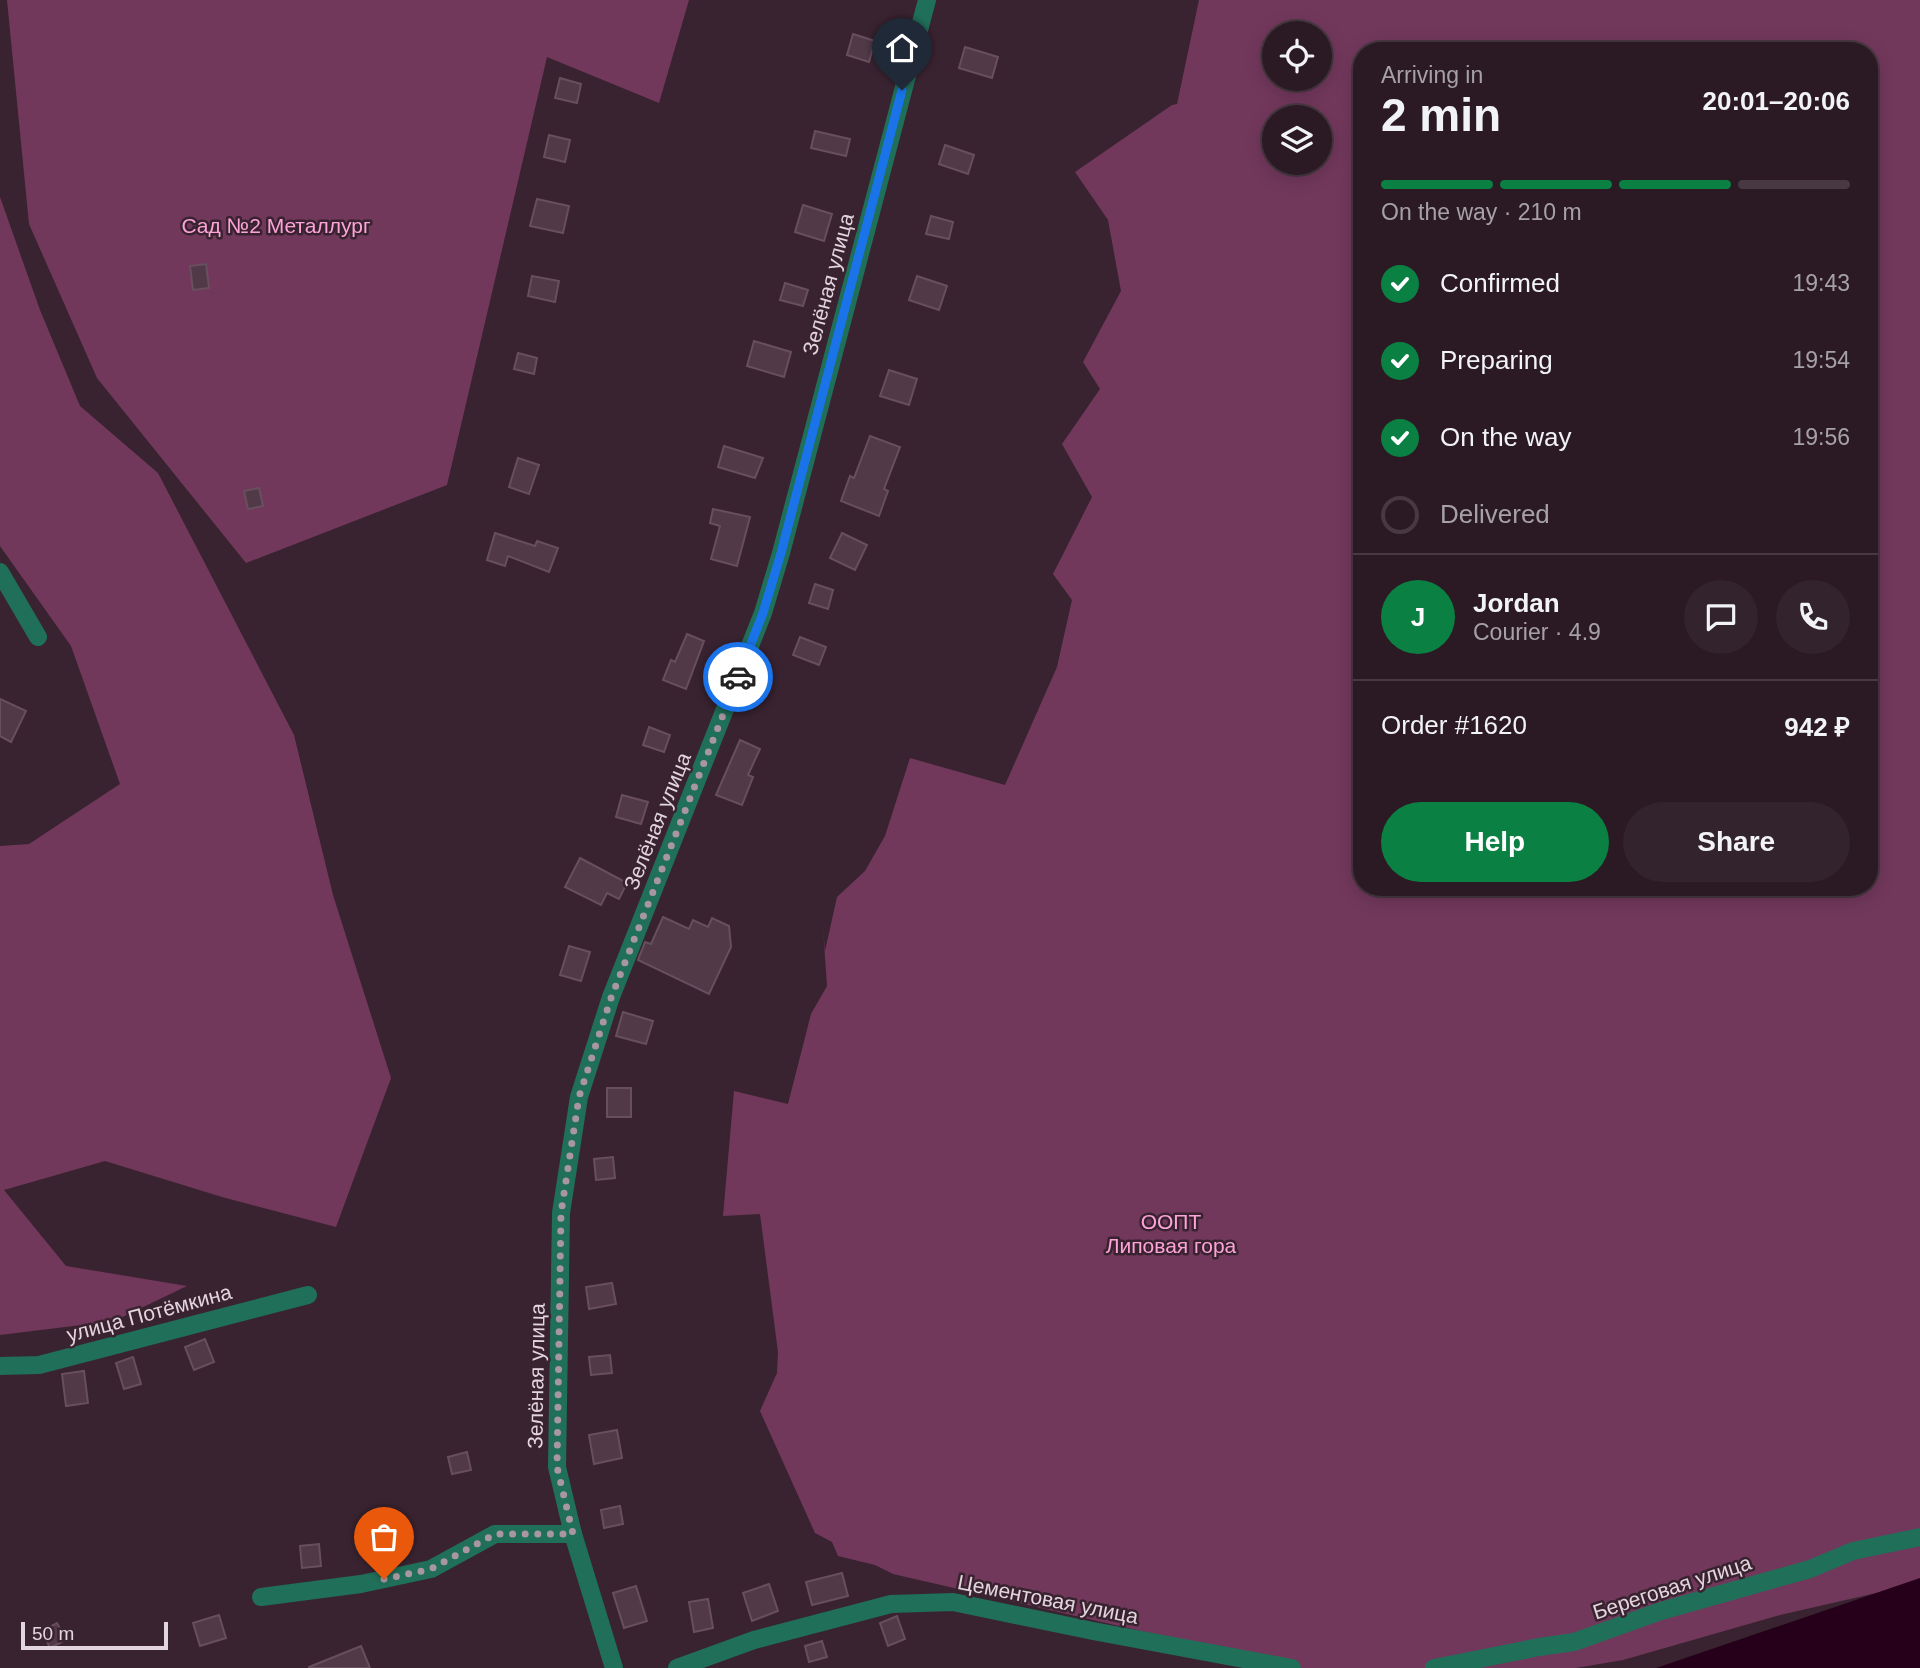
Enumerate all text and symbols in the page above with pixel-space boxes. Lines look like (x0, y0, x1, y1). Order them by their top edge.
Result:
pin (872, 18, 932, 90)
map controls (1262, 21, 1332, 175)
button: locate (1262, 21, 1332, 91)
icon: home (883, 29, 921, 67)
text: Arriving in (1381, 62, 1483, 88)
text: 20:01–20:06 (1703, 86, 1850, 116)
text: 2 min (1381, 89, 1501, 141)
button: layers (1262, 105, 1332, 175)
text: On the way · 210 m (1381, 199, 1582, 225)
street label: Зелёная улица (798, 210, 858, 357)
park label: Сад №2 Металлург (181, 214, 371, 237)
icon: check (1381, 265, 1419, 303)
text: Confirmed (1440, 268, 1560, 298)
text: 19:43 (1792, 270, 1850, 296)
icon: check (1381, 342, 1419, 380)
text: Preparing (1440, 345, 1553, 375)
text: 19:54 (1792, 347, 1850, 373)
icon: check (1381, 419, 1419, 457)
text: On the way (1440, 422, 1572, 452)
text: 19:56 (1792, 424, 1850, 450)
text: Delivered (1440, 499, 1550, 529)
button: chat (1684, 580, 1758, 654)
button: phone (1776, 580, 1850, 654)
text: Jordan (1473, 588, 1560, 618)
text: J (1411, 602, 1425, 632)
text: Courier · 4.9 (1473, 619, 1601, 645)
courier (703, 642, 773, 712)
icon: car (719, 658, 757, 696)
text: Order #1620 (1381, 710, 1527, 740)
text: 942 ₽ (1784, 712, 1850, 742)
street label: Зелёная улица (619, 749, 695, 893)
button: Help (1381, 802, 1609, 882)
button: Share (1623, 802, 1850, 882)
park label: ООПТ Липовая гора (1106, 1210, 1237, 1257)
street label: улица Потёмкина (64, 1280, 234, 1346)
street label: Зелёная улица (523, 1303, 549, 1449)
pin (354, 1507, 414, 1579)
icon: bag (365, 1518, 403, 1556)
street label: Береговая улица (1590, 1550, 1754, 1623)
street label: Цементовая улица (956, 1570, 1141, 1628)
scale bar (21, 1619, 168, 1651)
text: 50 m (32, 1623, 74, 1644)

